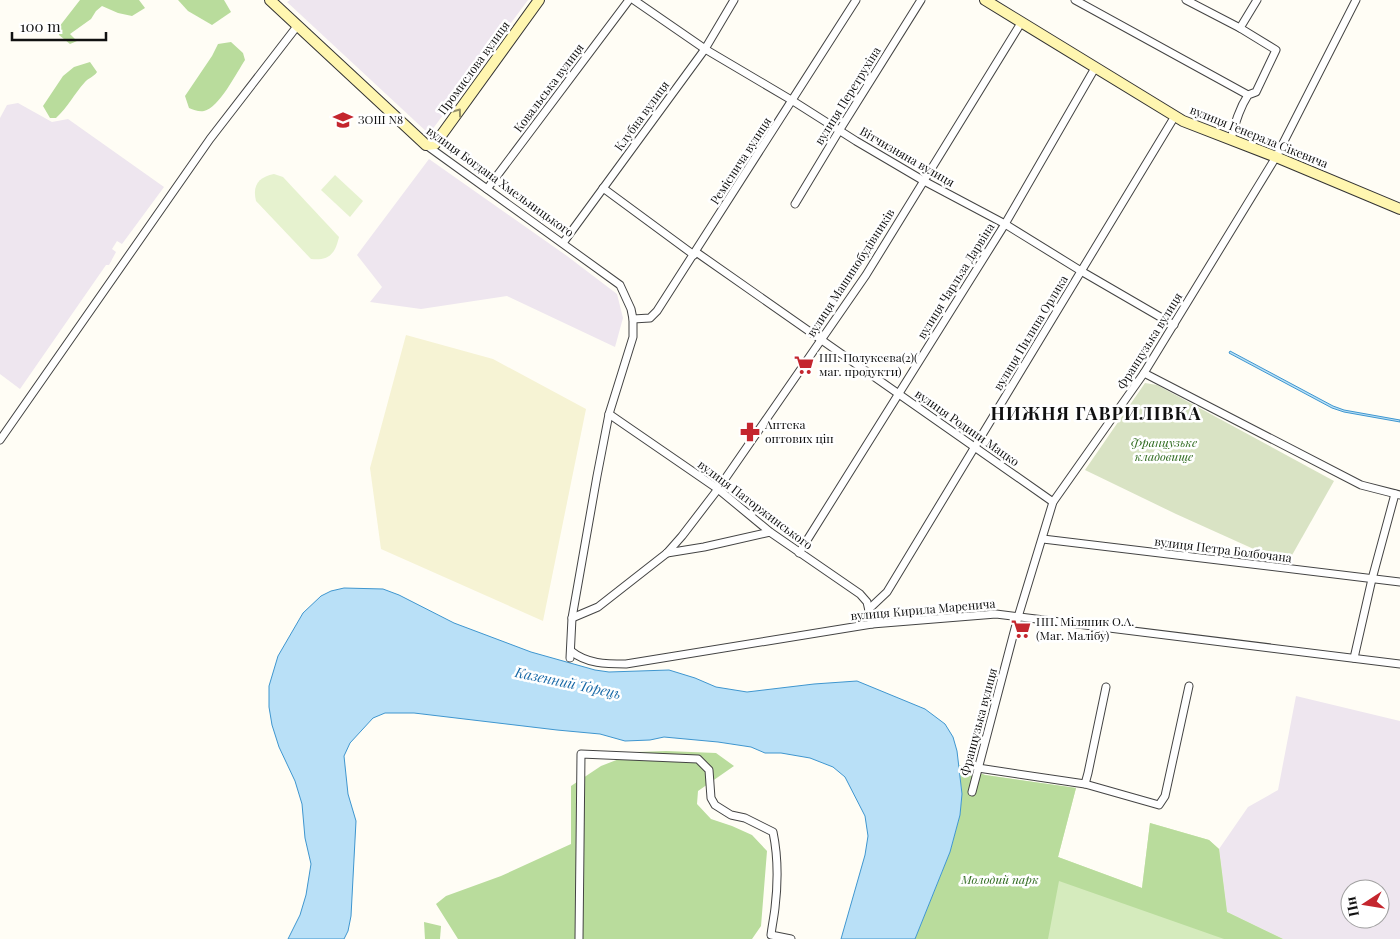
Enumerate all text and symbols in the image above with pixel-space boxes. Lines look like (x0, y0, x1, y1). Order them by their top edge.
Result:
scale bar (12, 10, 106, 42)
text: 100 m (20, 16, 61, 36)
street label: Промислова вулиця (434, 17, 513, 118)
street label: Ковальська вулиця (510, 39, 587, 135)
street label: вулиця Перетрухіна (810, 43, 884, 148)
street label: Клубна вулиця (610, 77, 672, 154)
street label: вулиця Генерала Сікевича (1188, 101, 1331, 171)
one-way arrow (452, 108, 461, 118)
school or university icon: ЗОШ N8 (332, 109, 354, 131)
place label: ЗОШ N8 (358, 111, 403, 127)
street label: Реміснича вулиця (706, 113, 775, 207)
street label: вулиця Богдана Хмельницького (424, 122, 578, 240)
street label: Вітчизняна вулиця (857, 122, 958, 190)
street label: вулиця Машинобудівників (803, 205, 898, 340)
street label: вулиця Чарльза Дарвіна (913, 219, 997, 341)
street label: вулиця Пилипа Орлика (989, 272, 1071, 393)
street label: Французька вулиця (1113, 289, 1186, 392)
place label: НП. Полукеєва(2)( маг. продукти) (819, 349, 918, 379)
supermarket icon: НП. Полукеєва(2)( маг. продукти) (793, 354, 815, 376)
street label: вулиця Родини Мацко (912, 385, 1023, 469)
district label: НИЖНЯ ГАВРИЛІВКА (991, 401, 1201, 425)
place label: Аптека оптових цін (764, 416, 834, 446)
pharmacy icon: Аптека оптових цін (739, 421, 761, 443)
park label: Французьке кладовище (1131, 434, 1197, 464)
street label: вулиця Паторжинського (695, 456, 817, 553)
street label: вулиця Петра Болбочана (1154, 533, 1293, 565)
street label: вулиця Кирила Маренича (850, 595, 996, 623)
place label: НП. Міляник О.А. (Маг. Малібу) (1036, 613, 1134, 643)
supermarket icon: НП. Міляник О.А. (Маг. Малібу) (1010, 618, 1032, 640)
water label: Казенний Торець (512, 662, 623, 703)
street label: Французька вулиця (956, 666, 1000, 777)
park label: Молодий парк (960, 871, 1039, 887)
north arrow (1340, 879, 1390, 929)
text: Пн (1340, 895, 1363, 919)

